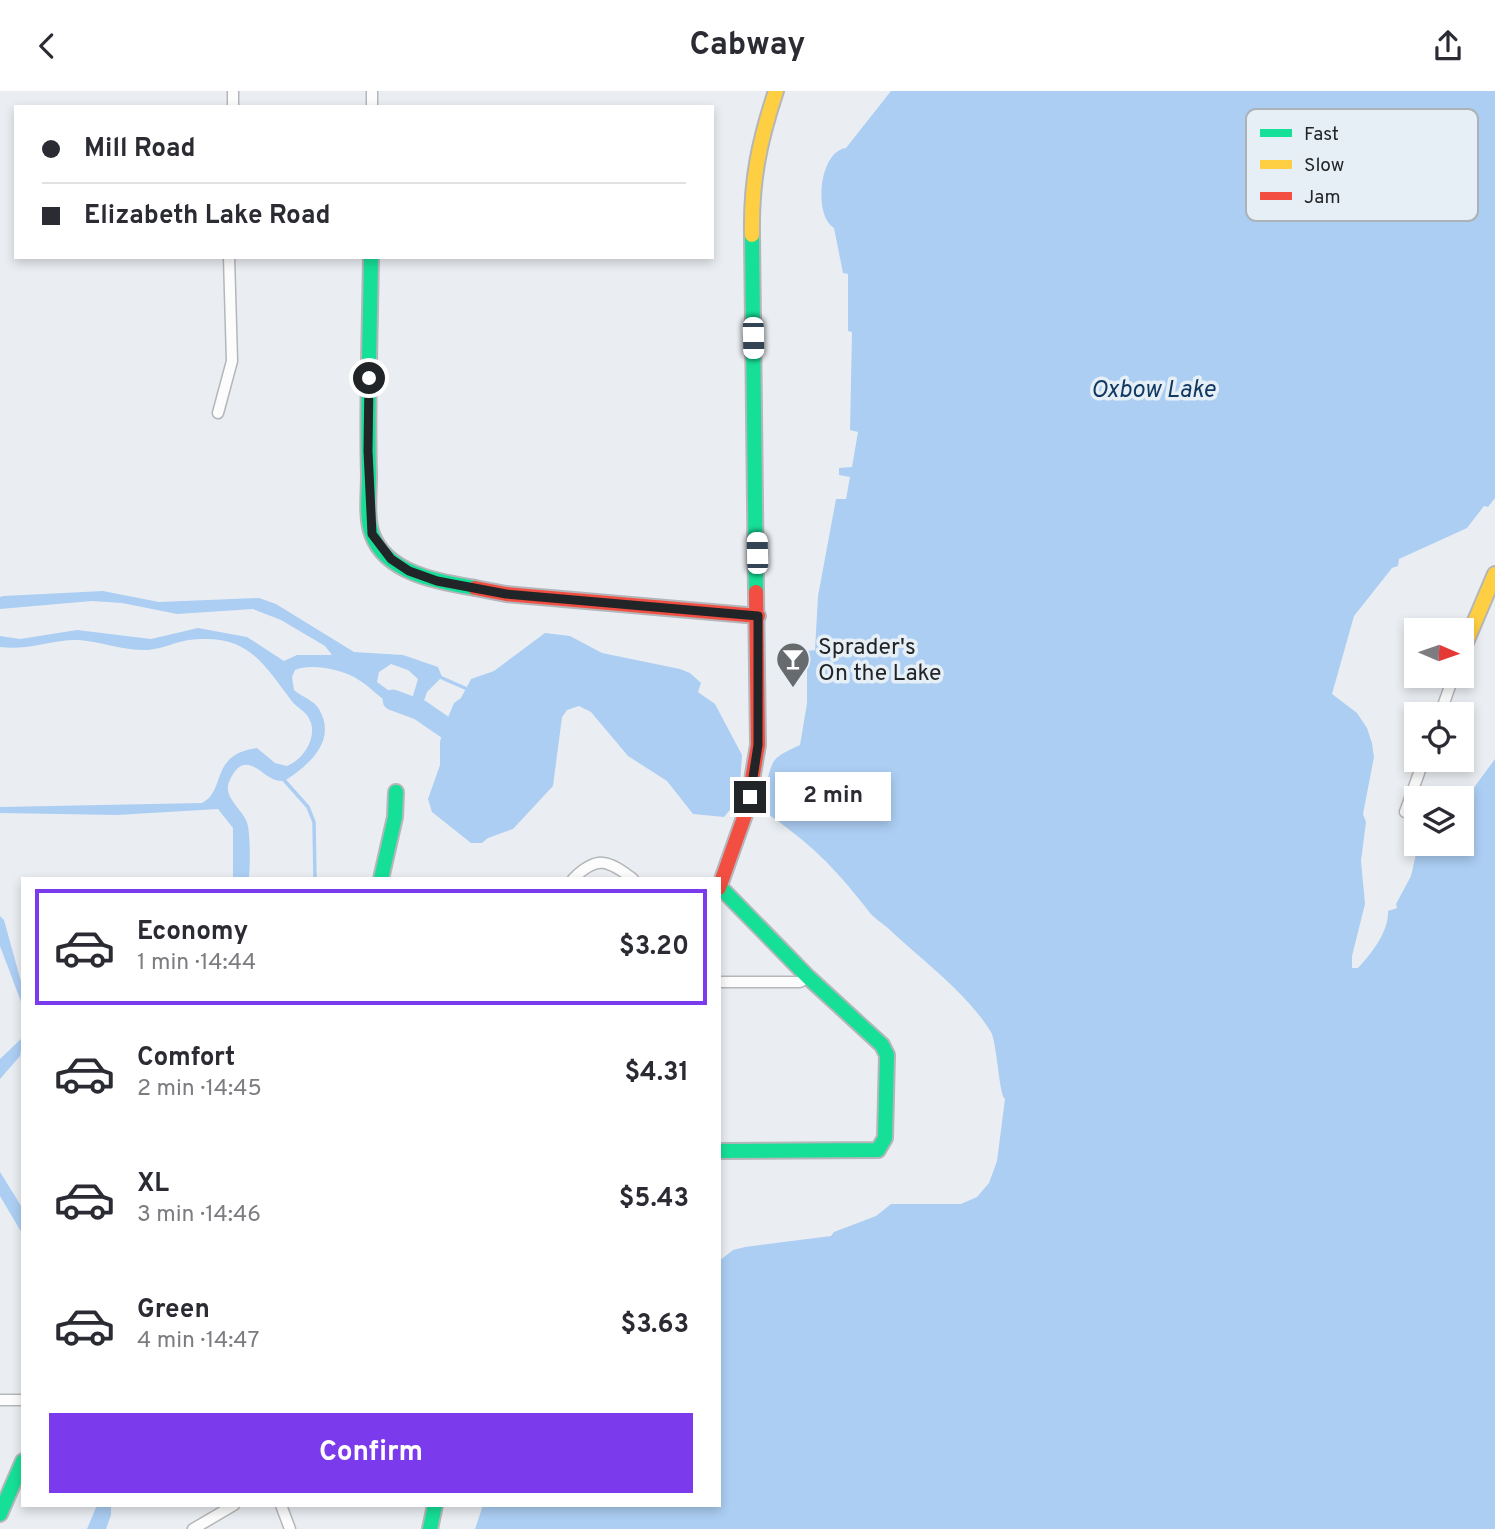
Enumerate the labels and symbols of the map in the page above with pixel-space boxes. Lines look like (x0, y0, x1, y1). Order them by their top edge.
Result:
legend (1246, 109, 1478, 221)
text: Fast (1304, 123, 1339, 147)
text: Slow (1304, 154, 1344, 178)
text: Jam (1304, 186, 1341, 210)
car (743, 317, 764, 359)
route start (353, 362, 385, 394)
water label: Oxbow Lake (1091, 376, 1216, 406)
car (747, 532, 768, 574)
north arrow (1404, 618, 1474, 688)
place label: Sprader's On the Lake (818, 634, 941, 689)
bar icon: Sprader's On the Lake (774, 640, 812, 689)
callout: 2 min (774, 773, 890, 821)
route end (734, 781, 766, 813)

